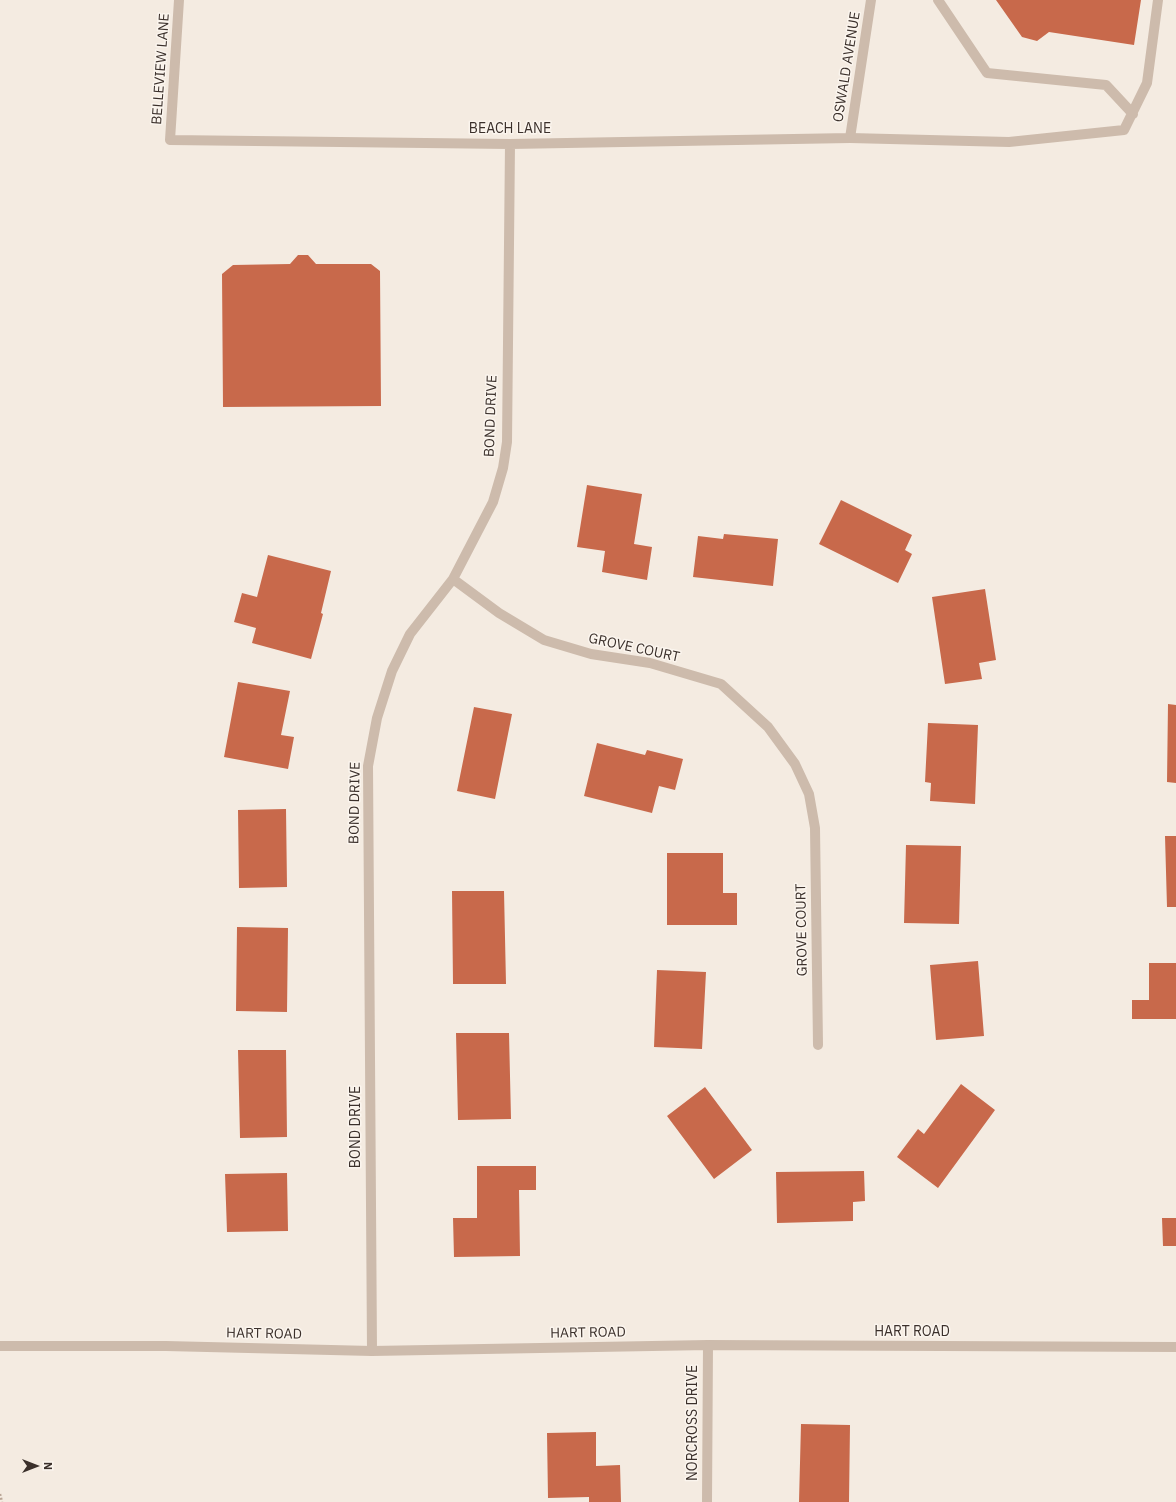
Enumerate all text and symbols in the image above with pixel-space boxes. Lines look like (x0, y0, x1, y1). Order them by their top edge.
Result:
street label: OSWALD AVENUE (830, 10, 864, 124)
street label: BELLEVIEW LANE (149, 13, 173, 125)
street label: BEACH LANE (469, 121, 551, 137)
street label: BOND DRIVE (481, 375, 501, 457)
street label: GROVE COURT (587, 630, 681, 666)
street label: BOND DRIVE (346, 762, 364, 844)
street label: GROVE COURT (793, 883, 811, 977)
street label: BOND DRIVE (348, 1086, 364, 1168)
street label: HART ROAD (550, 1324, 626, 1342)
street label: HART ROAD (874, 1324, 950, 1340)
street label: HART ROAD (226, 1325, 302, 1343)
street label: NORCROSS DRIVE (685, 1365, 701, 1481)
north arrow (16, 1446, 56, 1486)
text: N (41, 1462, 55, 1470)

